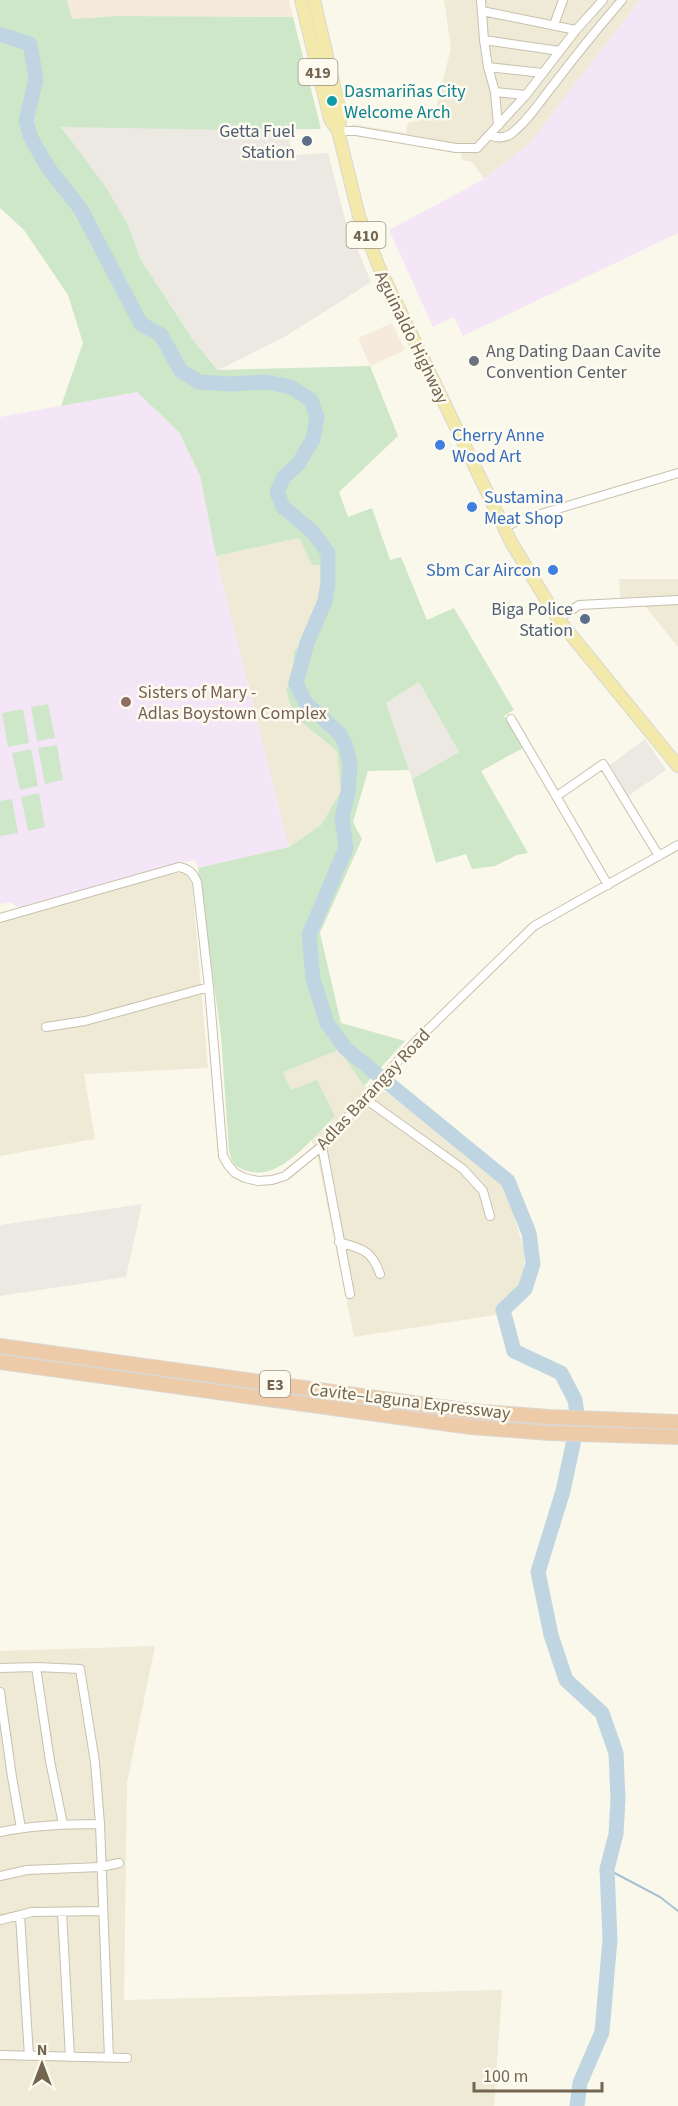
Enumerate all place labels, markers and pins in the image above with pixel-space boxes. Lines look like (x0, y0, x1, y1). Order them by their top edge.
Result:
place label: Dasmariñas City Welcome Arch (344, 79, 466, 125)
marker: Dasmariñas City Welcome Arch (325, 94, 339, 108)
place label: Getta Fuel Station (219, 119, 295, 165)
marker: Getta Fuel Station (300, 134, 314, 148)
place label: Ang Dating Daan Cavite Convention Center (486, 339, 661, 385)
marker: Ang Dating Daan Cavite Convention Center (467, 354, 481, 368)
place label: Cherry Anne Wood Art (452, 423, 544, 469)
marker: Cherry Anne Wood Art (433, 438, 447, 452)
place label: Sustamina Meat Shop (484, 485, 564, 531)
marker: Sustamina Meat Shop (465, 500, 479, 514)
place label: Sbm Car Aircon (426, 558, 541, 583)
marker: Sbm Car Aircon (546, 563, 560, 577)
place label: Biga Police Station (491, 597, 573, 643)
marker: Biga Police Station (578, 612, 592, 626)
place label: Sisters of Mary - Adlas Boystown Complex (138, 680, 327, 726)
marker: Sisters of Mary - Adlas Boystown Complex (119, 695, 133, 709)

